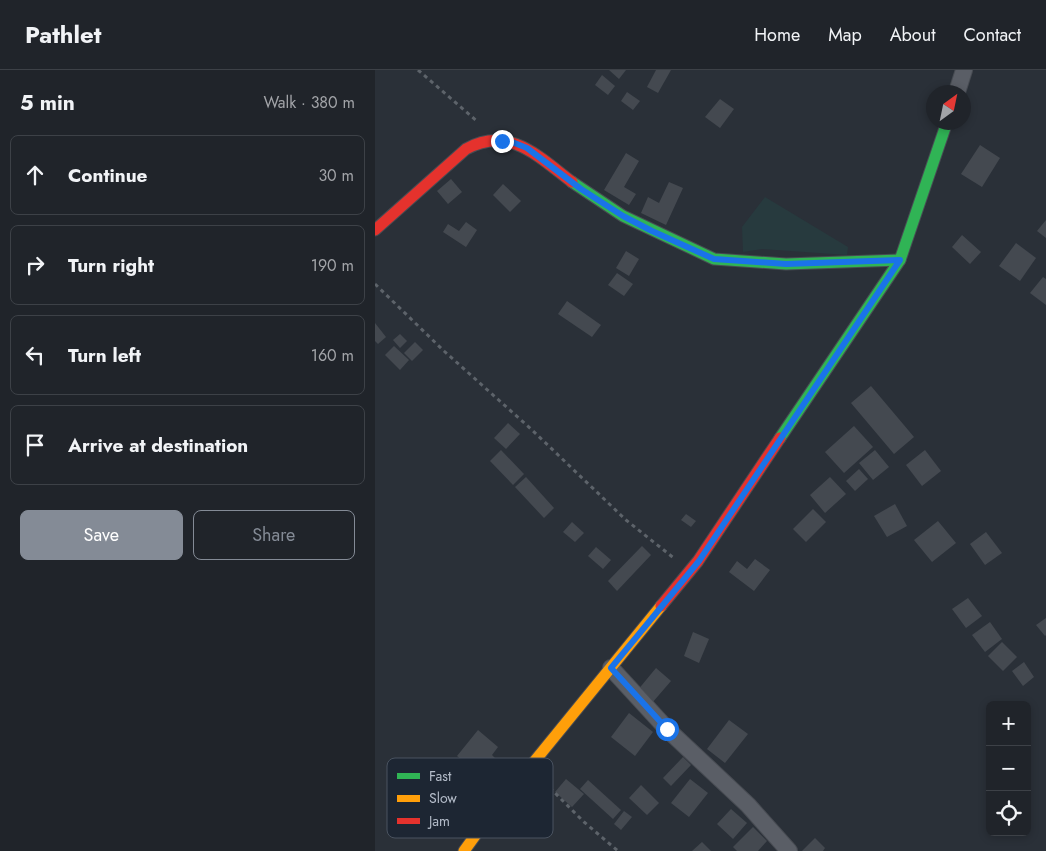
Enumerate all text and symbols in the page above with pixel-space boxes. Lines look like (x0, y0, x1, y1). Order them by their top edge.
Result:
text: Pathlet (25, 17, 101, 52)
text: Home (754, 22, 800, 48)
text: Map (828, 22, 862, 48)
text: About (890, 22, 935, 48)
text: Contact (963, 22, 1021, 48)
north arrow (926, 85, 971, 130)
text: 5 min (20, 88, 75, 118)
text: Walk · 380 m (264, 91, 355, 114)
route end (491, 130, 514, 153)
icon: ahead (21, 161, 49, 189)
text: Continue (68, 162, 147, 189)
text: 30 m (318, 164, 354, 187)
icon: right (21, 251, 49, 279)
text: Turn right (68, 252, 154, 279)
text: 190 m (311, 254, 354, 277)
icon: left (21, 341, 49, 369)
text: Turn left (68, 342, 141, 369)
text: 160 m (311, 344, 354, 367)
icon: arrive (21, 431, 49, 459)
text: Arrive at destination (68, 432, 248, 459)
button: Save (20, 510, 183, 560)
button: Share (193, 510, 355, 560)
map controls (986, 701, 1031, 836)
button: + (986, 701, 1031, 746)
route start (656, 718, 679, 741)
button: − (986, 746, 1031, 791)
legend (387, 758, 553, 838)
text: Fast (429, 766, 452, 786)
text: Slow (429, 788, 457, 808)
button: locate (986, 791, 1031, 836)
text: Jam (427, 811, 450, 831)

